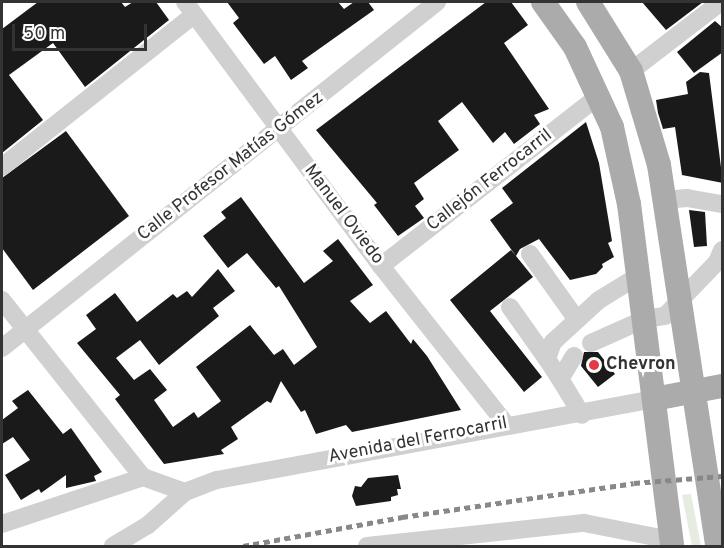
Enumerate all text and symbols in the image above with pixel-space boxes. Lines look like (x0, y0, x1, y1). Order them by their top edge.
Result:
scale bar (15, 12, 150, 50)
text: 50 m (23, 23, 65, 46)
street label: Calle Profesor Matías Gómez (134, 88, 328, 246)
street label: Callejón Ferrocarril (423, 125, 557, 237)
street label: Manuel Oviedo (298, 161, 388, 269)
place label: Chevron (606, 354, 676, 376)
marker: Chevron (587, 358, 601, 372)
street label: Avenida del Ferrocarril (327, 413, 509, 469)

